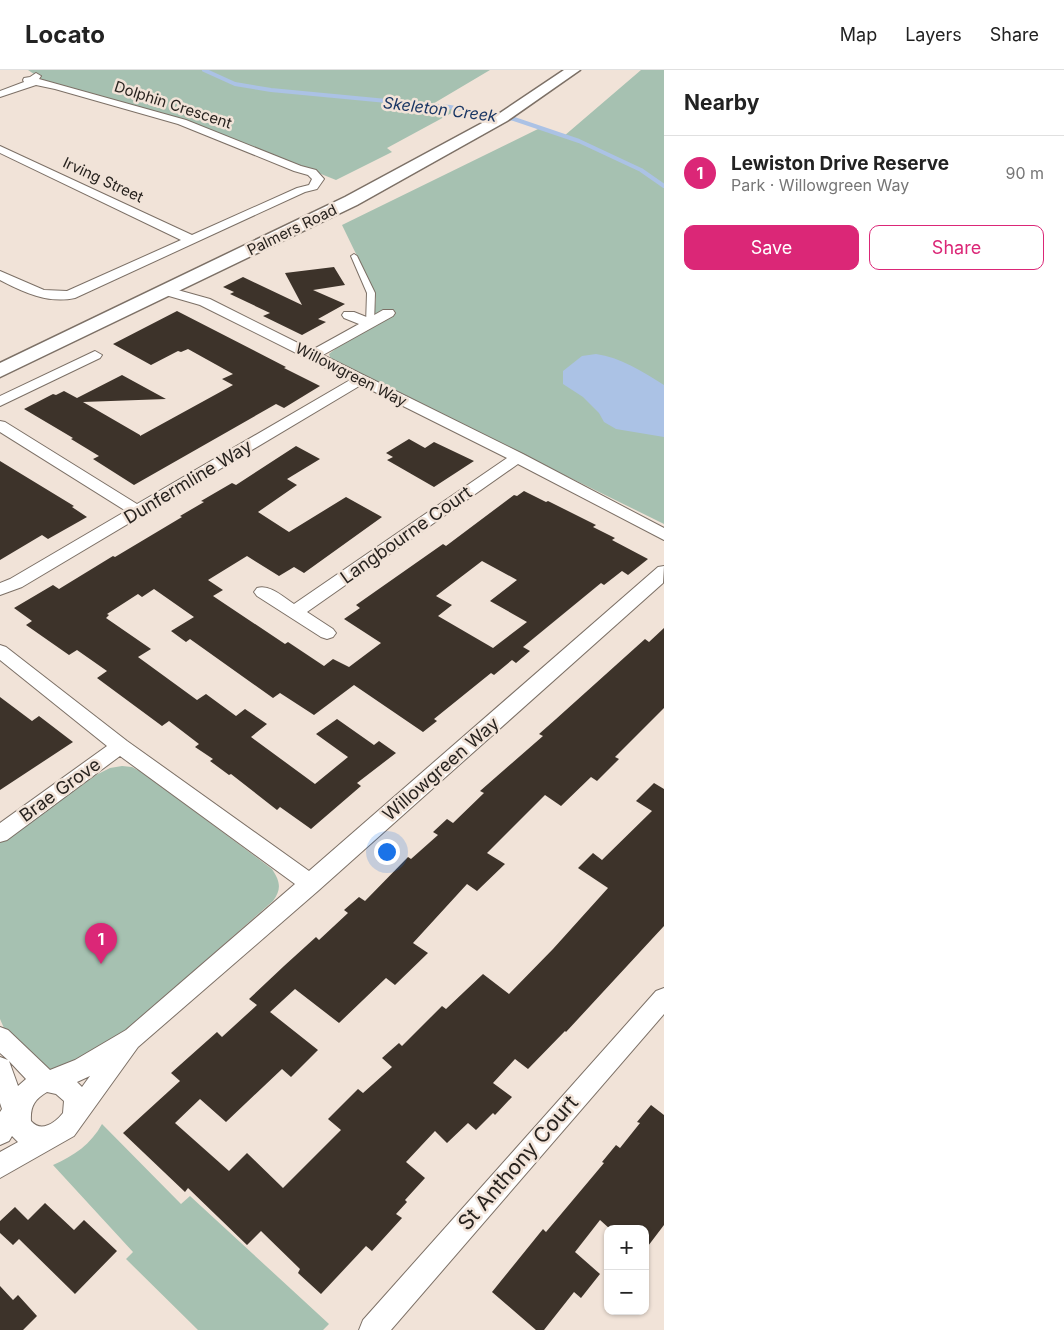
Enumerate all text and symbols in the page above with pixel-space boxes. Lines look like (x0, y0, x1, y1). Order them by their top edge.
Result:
text: Locato (25, 20, 105, 49)
text: Map (840, 24, 877, 45)
text: Layers (905, 24, 962, 45)
text: Share (990, 24, 1039, 45)
street label: Dolphin Crescent (112, 77, 234, 132)
text: Nearby (684, 90, 759, 115)
water label: Skeleton Creek (382, 92, 498, 126)
text: Lewiston Drive Reserve (731, 152, 949, 175)
street label: Irving Street (60, 153, 147, 206)
text: 1 (697, 163, 703, 183)
text: 90 m (1005, 163, 1044, 183)
text: Park · Willowgreen Way (731, 175, 909, 195)
street label: Palmers Road (244, 200, 340, 259)
button: Save (684, 225, 859, 270)
button: Share (869, 225, 1044, 270)
street label: Willowgreen Way (292, 338, 410, 411)
street label: Dunfermline Way (120, 435, 255, 528)
street label: Langbourne Court (336, 481, 475, 588)
street label: Willowgreen Way (378, 713, 503, 825)
street label: Brae Grove (15, 753, 104, 826)
your location (374, 839, 400, 865)
pin: 1 (85, 923, 117, 964)
street label: St Anthony Court (452, 1090, 583, 1235)
map controls (604, 1225, 649, 1315)
button: + (604, 1225, 649, 1270)
button: − (604, 1270, 649, 1315)

